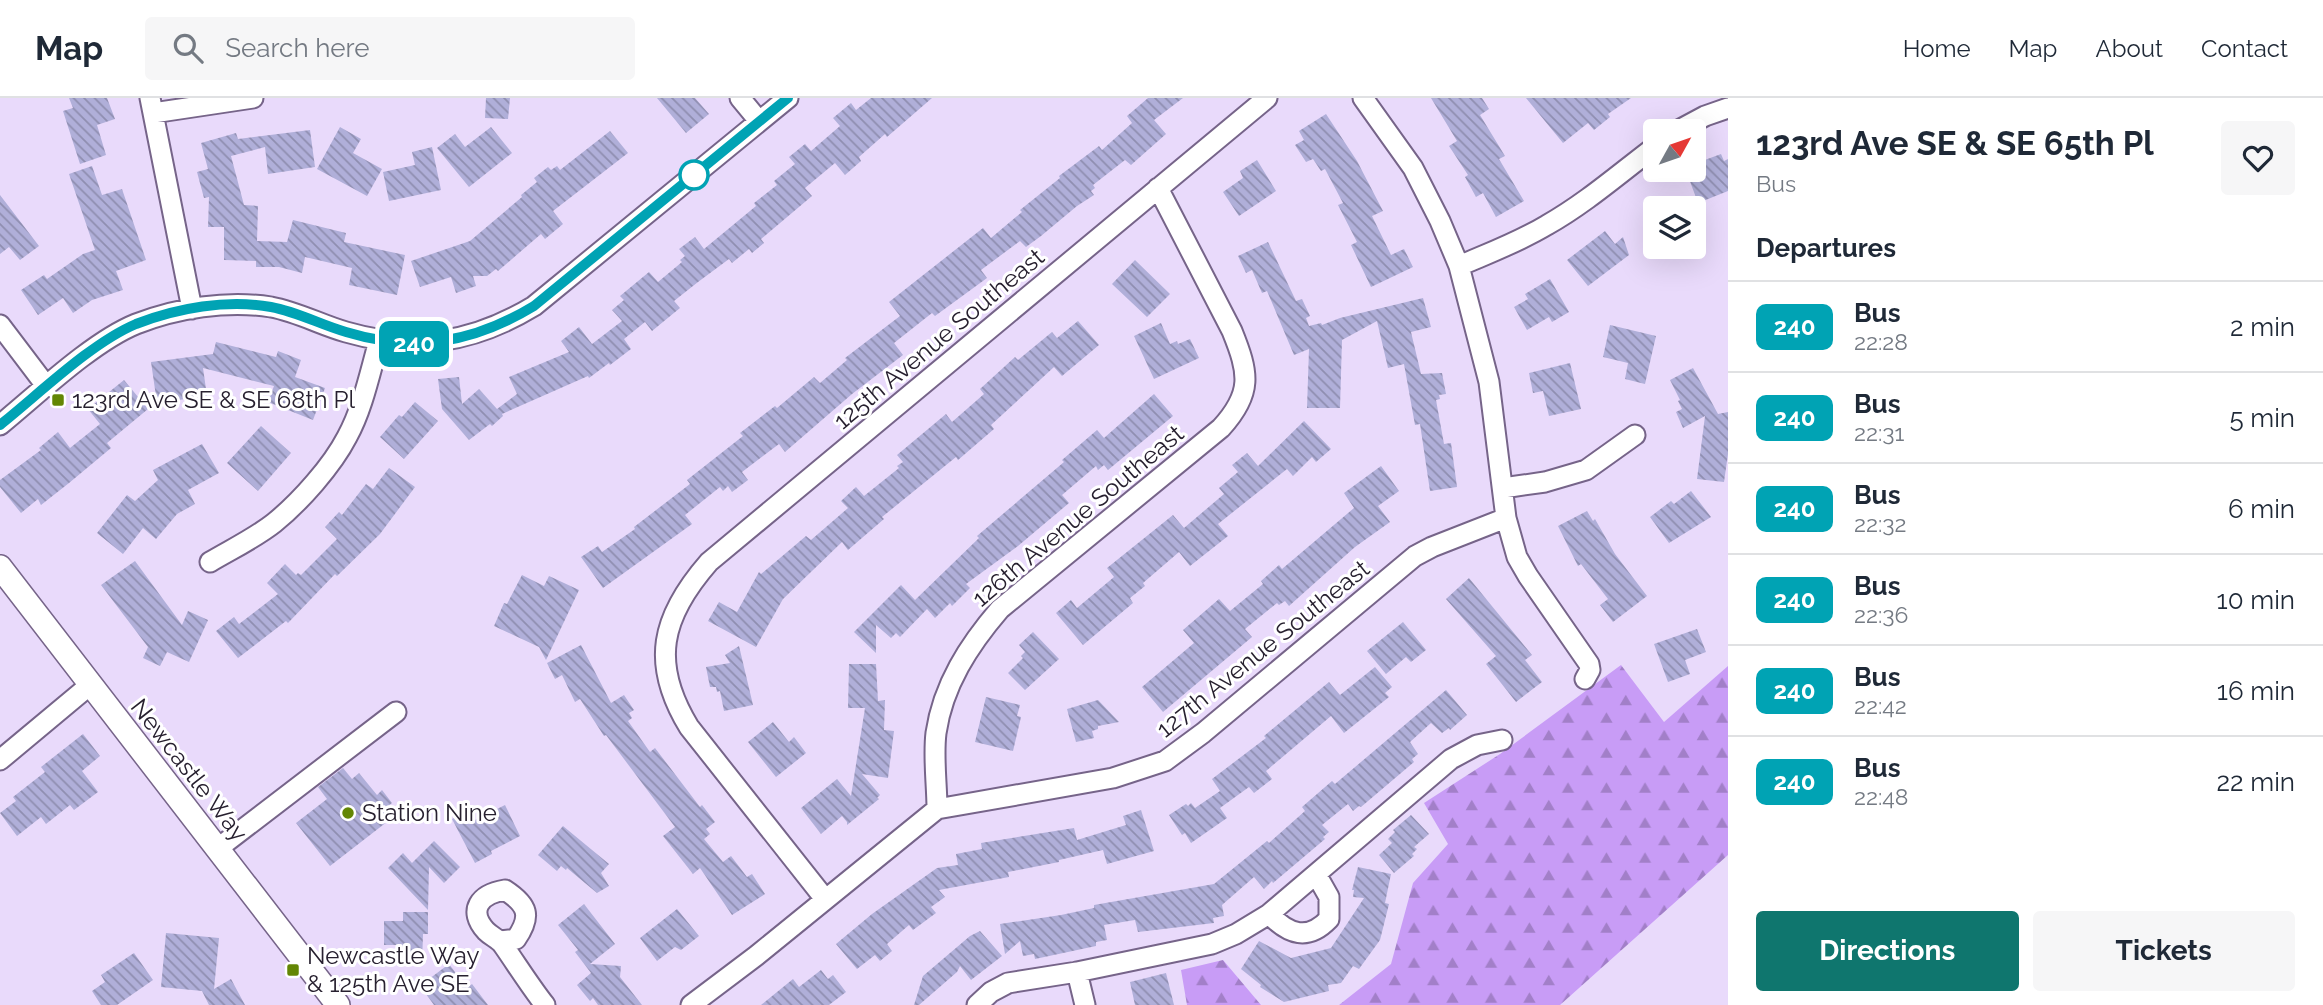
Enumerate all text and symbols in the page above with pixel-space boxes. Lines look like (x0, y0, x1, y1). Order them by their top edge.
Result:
search box (145, 17, 635, 80)
text: Map (35, 29, 103, 68)
icon: search (169, 29, 207, 67)
text: Search here (225, 33, 370, 63)
text: Home (1903, 34, 1971, 63)
text: Map (2009, 34, 2057, 63)
text: About (2095, 34, 2163, 63)
text: Contact (2201, 34, 2288, 63)
north arrow (1643, 119, 1706, 182)
map controls (1643, 119, 1706, 259)
button: heart (2221, 121, 2295, 195)
text: 123rd Ave SE & SE 65th Pl (1756, 124, 2154, 163)
unlabelled marker (679, 160, 709, 190)
text: Bus (1756, 170, 1796, 197)
button: layers (1643, 196, 1706, 259)
text: Departures (1756, 233, 1896, 263)
street label: 125th Avenue Southeast (828, 242, 1050, 435)
text: Bus (1854, 298, 1901, 328)
text: 240 (1774, 312, 1815, 341)
text: 2 min (2230, 312, 2295, 342)
line badge: 240 (374, 321, 454, 367)
text: 22:28 (1854, 328, 1908, 355)
text: 240 (393, 329, 435, 358)
place label: 123rd Ave SE & SE 68th Pl (72, 385, 356, 414)
text: Bus (1854, 389, 1901, 419)
marker: 123rd Ave SE & SE 68th Pl (50, 392, 66, 408)
text: 240 (1774, 403, 1815, 432)
text: 5 min (2229, 403, 2295, 433)
street label: 126th Avenue Southeast (966, 419, 1189, 613)
text: 22:31 (1854, 419, 1904, 446)
text: Bus (1854, 480, 1901, 510)
text: 240 (1774, 494, 1815, 523)
text: 6 min (2228, 494, 2295, 524)
text: 22:32 (1854, 510, 1907, 537)
street label: 127th Avenue Southeast (1150, 554, 1375, 743)
text: Bus (1854, 571, 1901, 601)
text: 240 (1774, 585, 1815, 614)
text: 10 min (2217, 585, 2295, 615)
text: 22:36 (1854, 601, 1908, 628)
text: Bus (1854, 662, 1901, 692)
text: 240 (1774, 676, 1815, 705)
text: 16 min (2217, 676, 2295, 706)
text: 22:42 (1854, 692, 1907, 719)
street label: Newcastle Way (125, 693, 254, 847)
text: Bus (1854, 753, 1901, 783)
text: 240 (1774, 767, 1815, 796)
text: 22 min (2217, 767, 2295, 797)
text: 22:48 (1854, 783, 1909, 810)
place label: Station Nine (362, 798, 497, 827)
marker: Station Nine (340, 805, 356, 821)
button: Directions (1756, 911, 2019, 991)
button: Tickets (2033, 911, 2295, 991)
place label: Newcastle Way & 125th Ave SE (307, 941, 480, 998)
marker: Newcastle Way & 125th Ave SE (285, 962, 301, 978)

